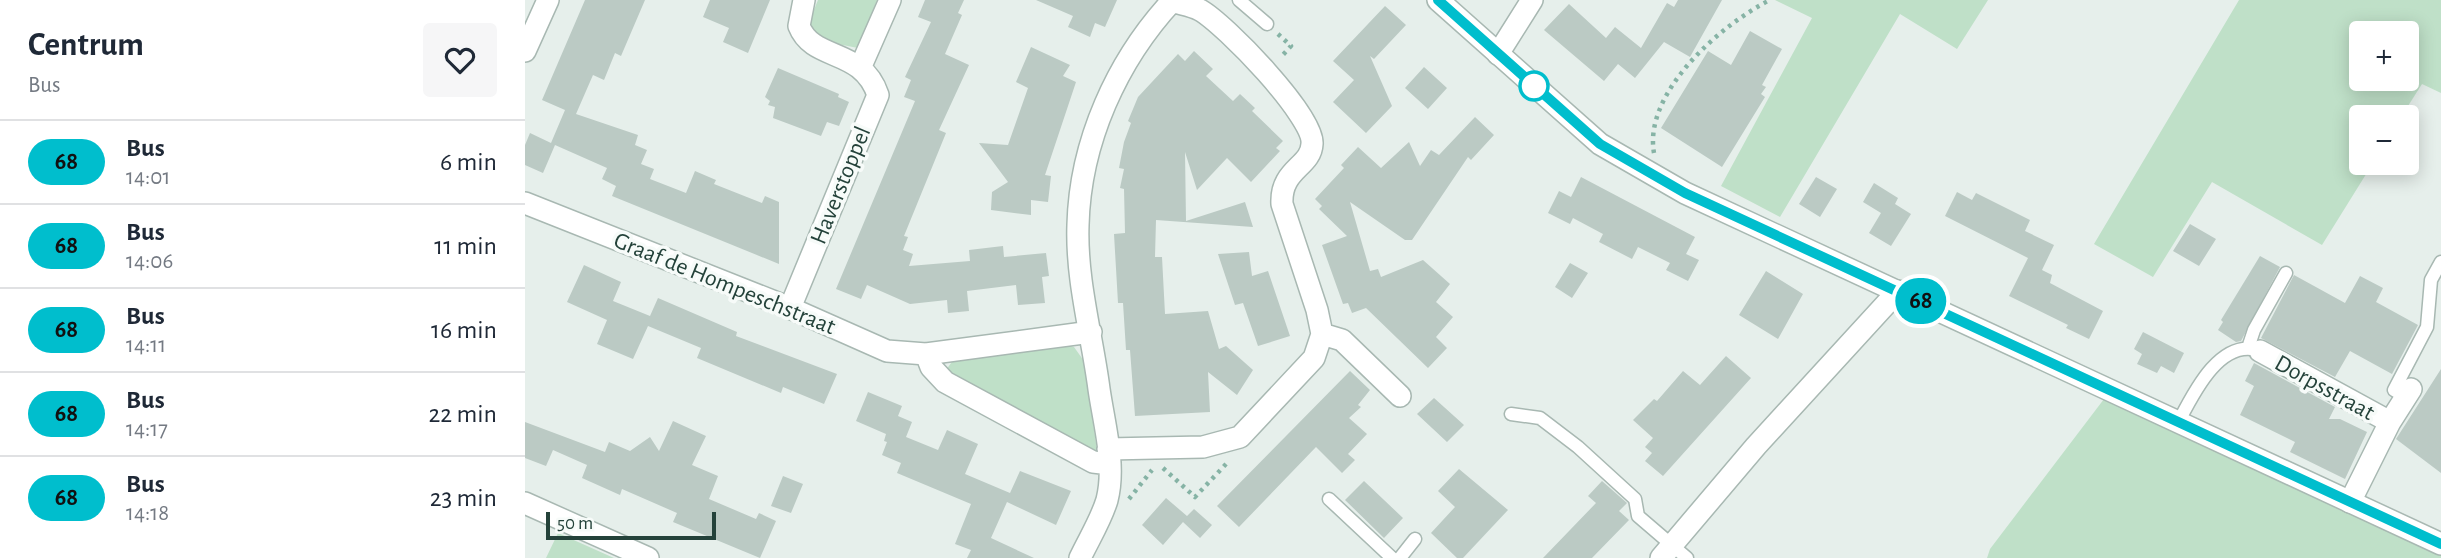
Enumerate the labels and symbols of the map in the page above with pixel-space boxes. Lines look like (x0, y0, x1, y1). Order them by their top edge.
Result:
unlabelled marker (1519, 71, 1549, 101)
street label: Haverstoppel (806, 123, 875, 248)
street label: Graaf de Hompeschstraat (610, 229, 839, 339)
line badge: 68 (1889, 278, 1953, 324)
street label: Dorpsstraat (2271, 351, 2379, 425)
scale bar (546, 509, 716, 541)

